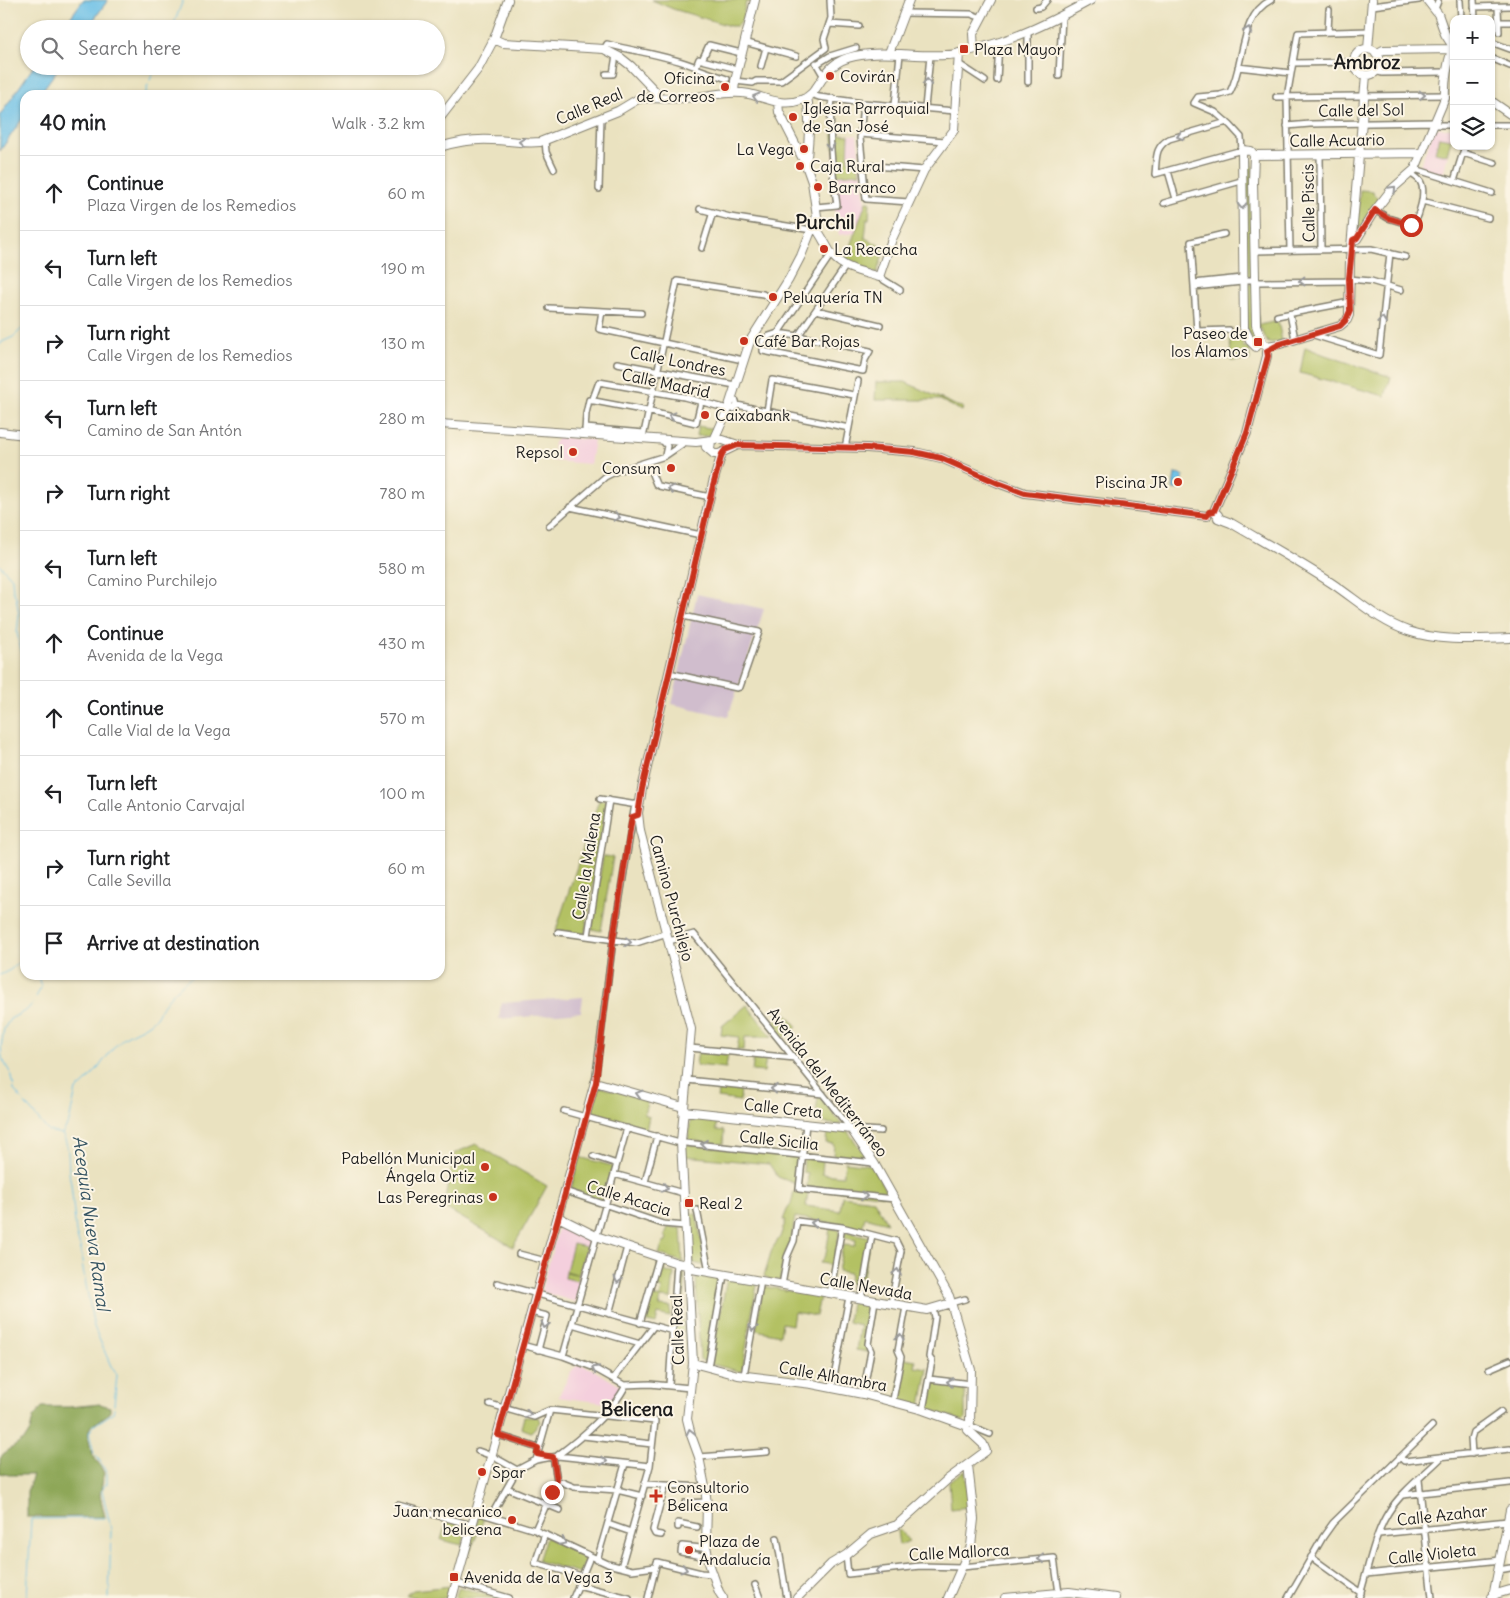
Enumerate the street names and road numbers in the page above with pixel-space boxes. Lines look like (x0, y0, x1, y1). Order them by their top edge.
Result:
street label: Calle Real (553, 83, 625, 129)
street label: Calle del Sol (1318, 99, 1404, 121)
street label: Calle Acuario (1289, 129, 1385, 151)
street label: Calle Piscis (1297, 164, 1319, 242)
street label: Calle Londres (628, 342, 728, 380)
street label: Calle Madrid (620, 364, 712, 402)
street label: Calle la Malena (568, 811, 604, 921)
street label: Camino Purchilejo (645, 832, 699, 964)
street label: Avenida del Mediterráneo (763, 1003, 893, 1161)
street label: Calle Creta (743, 1094, 823, 1122)
street label: Calle Sicilia (738, 1126, 820, 1154)
street label: Calle Acacia (584, 1176, 674, 1220)
street label: Calle Nevada (818, 1268, 914, 1304)
street label: Calle Real (666, 1295, 688, 1365)
street label: Calle Alhambra (777, 1357, 889, 1395)
street label: Calle Azahar (1396, 1500, 1489, 1530)
street label: Calle Mallorca (908, 1539, 1010, 1565)
street label: Calle Violeta (1387, 1539, 1477, 1569)

